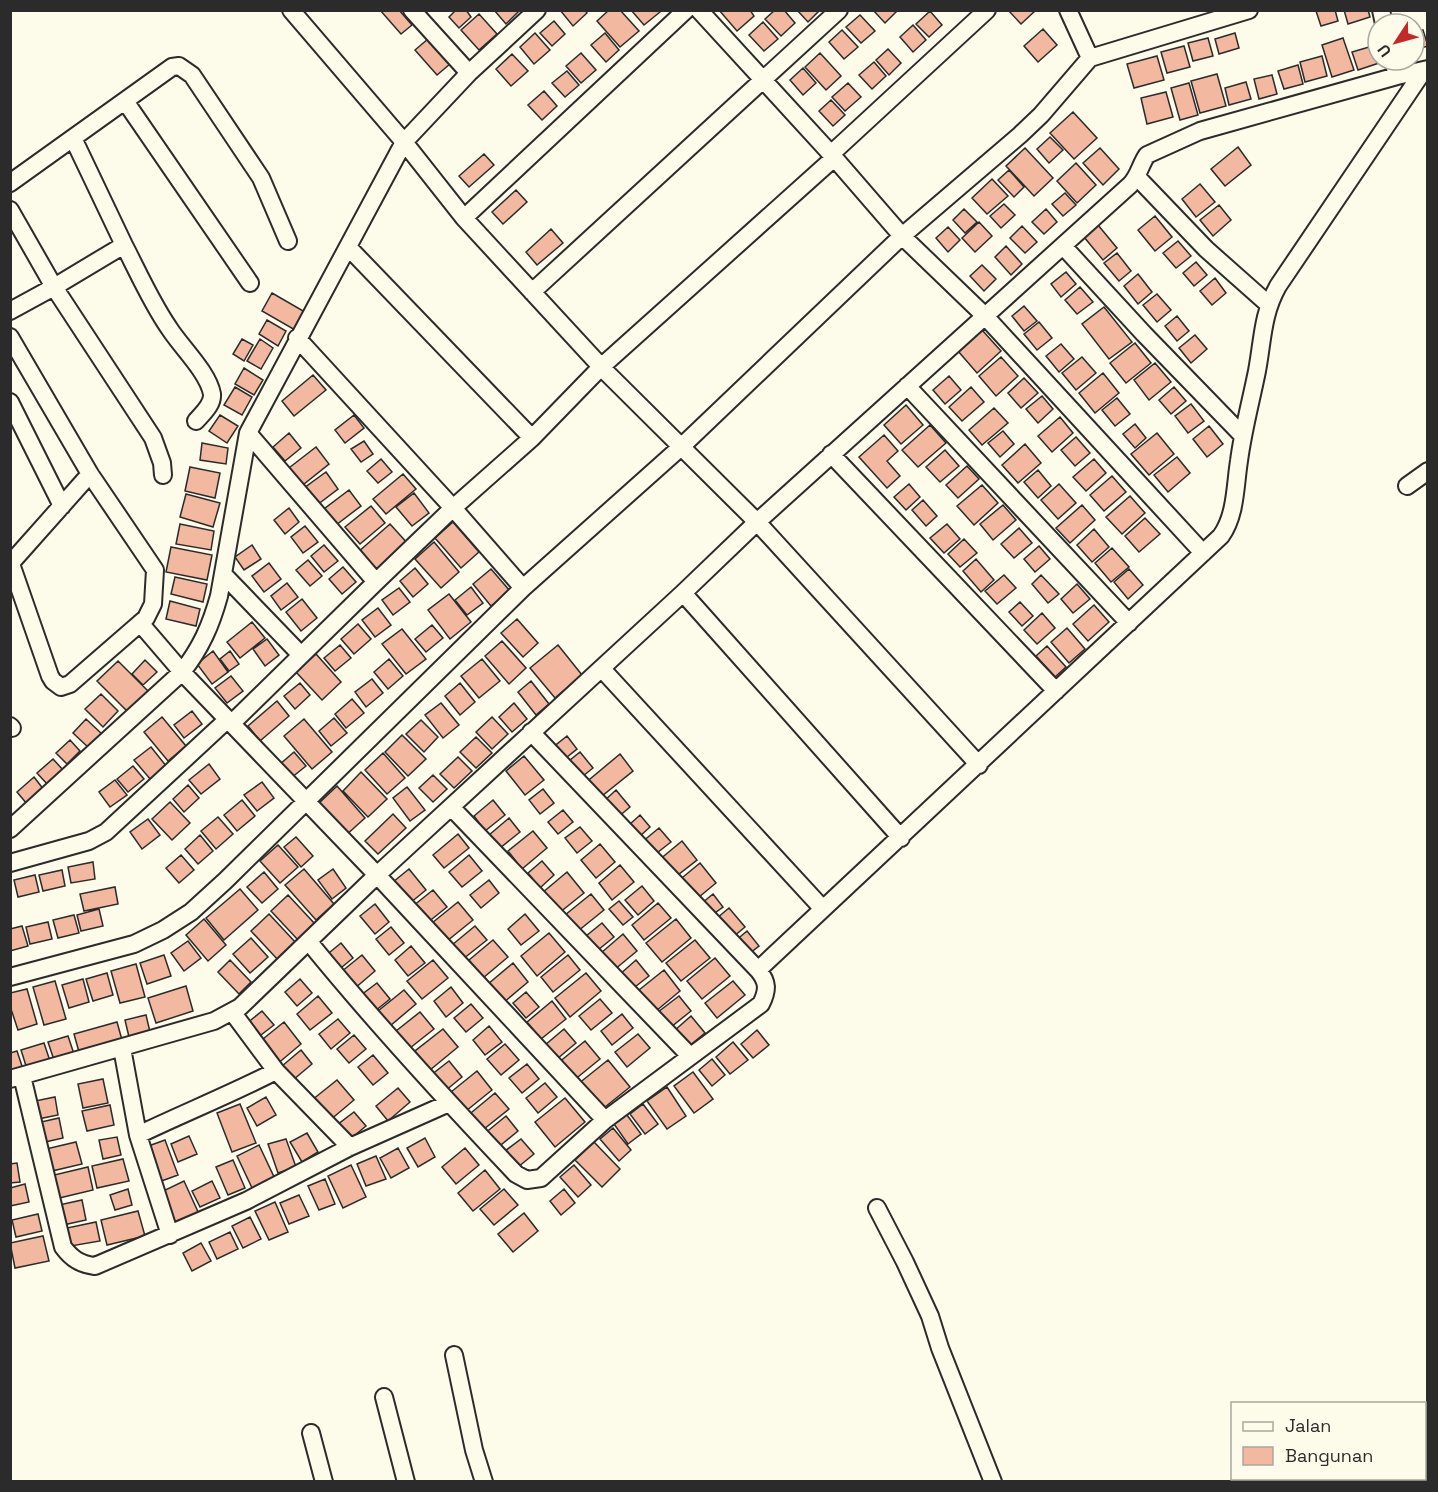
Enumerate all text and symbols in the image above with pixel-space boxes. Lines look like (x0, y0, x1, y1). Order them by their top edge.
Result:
north arrow (1366, 12, 1426, 72)
text: U (1373, 40, 1396, 61)
legend (1231, 1402, 1426, 1480)
text: Jalan (1285, 1414, 1331, 1437)
text: Bangunan (1285, 1444, 1373, 1467)

